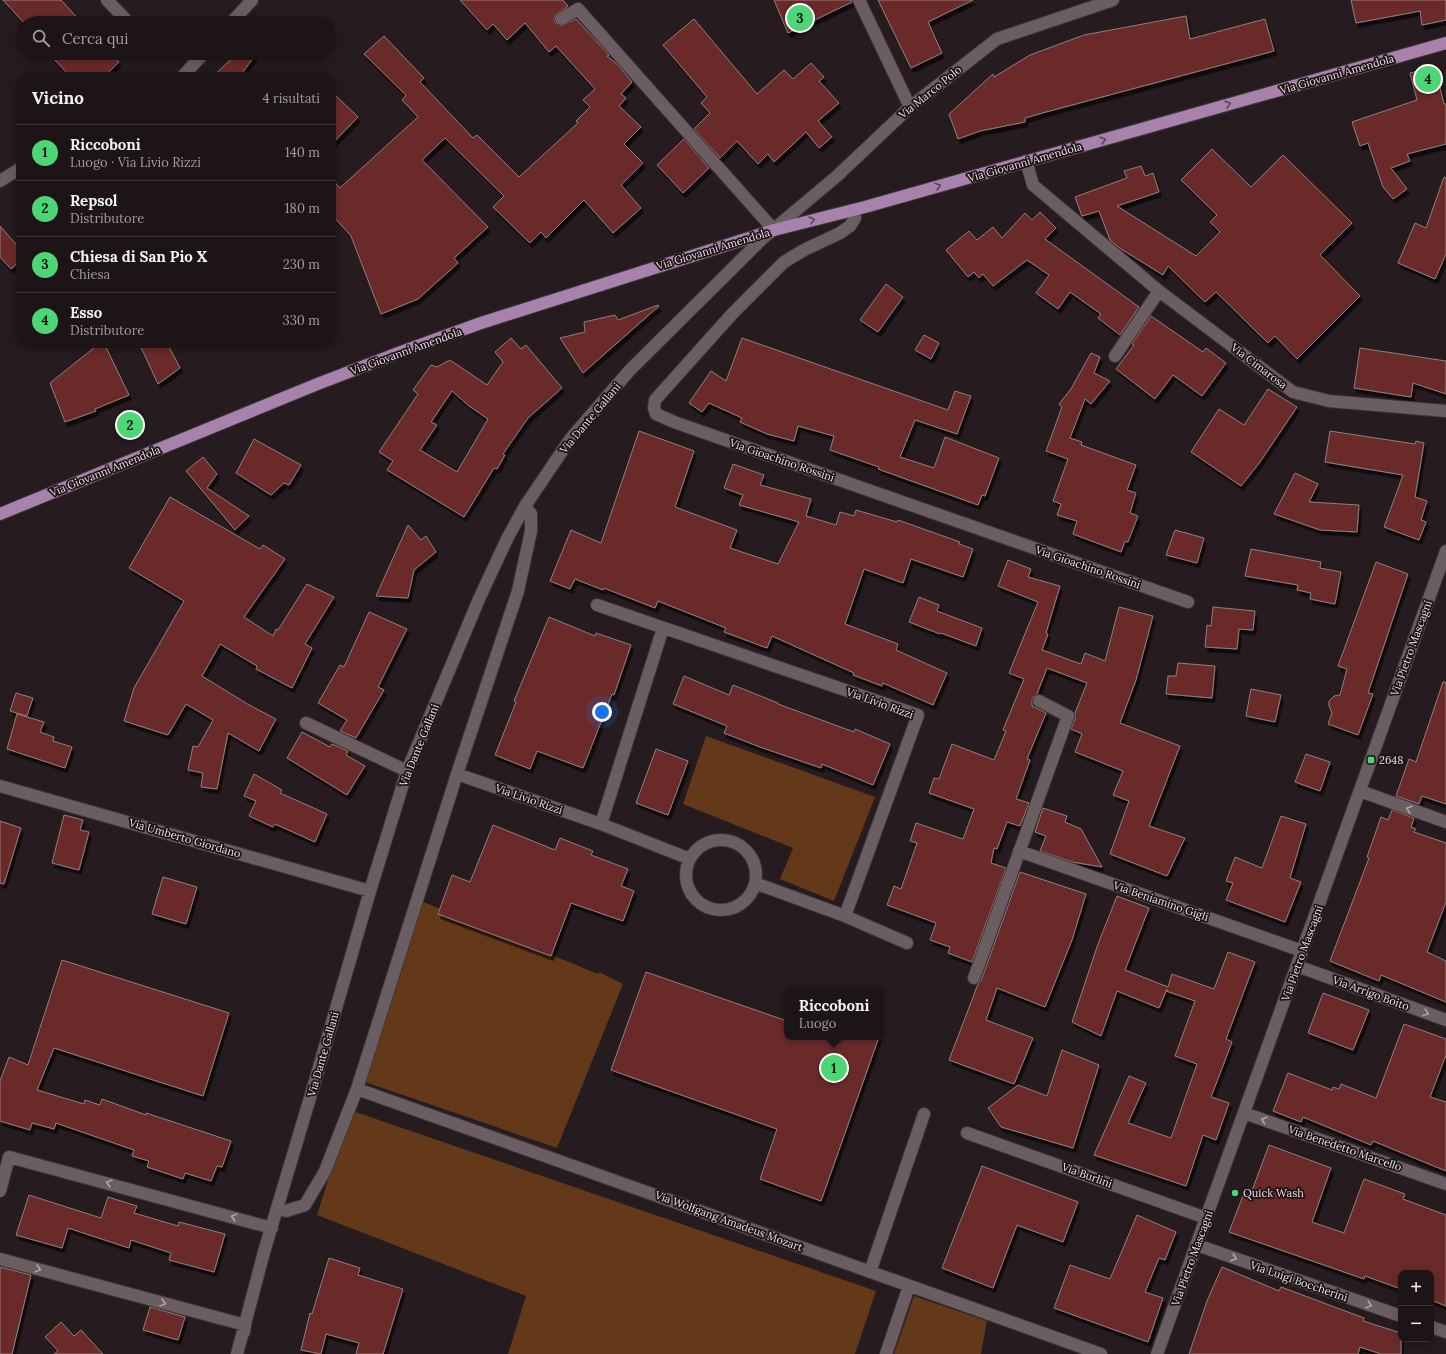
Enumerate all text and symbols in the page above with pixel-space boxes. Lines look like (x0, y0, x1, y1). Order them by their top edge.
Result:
pin: 3 (787, 3, 813, 33)
search box (16, 16, 336, 60)
icon: search (30, 27, 52, 49)
text: Cerca qui (62, 29, 128, 48)
street label: Via Giovanni Amendola (1277, 51, 1396, 97)
street label: Via Marco Polo (895, 62, 964, 122)
pin: 4 (1415, 64, 1441, 94)
text: Vicino (32, 87, 84, 109)
text: 4 risultati (263, 90, 320, 107)
one-way arrow (1225, 100, 1232, 109)
text: Riccoboni (70, 135, 141, 154)
one-way arrow (1099, 136, 1106, 145)
street label: Via Giovanni Amendola (965, 139, 1084, 185)
text: 1 (42, 144, 48, 161)
text: 140 m (285, 144, 320, 161)
text: Luogo · Via Livio Rizzi (70, 154, 201, 171)
one-way arrow (934, 182, 941, 191)
text: Repsol (70, 191, 118, 210)
text: 2 (42, 200, 48, 217)
text: 180 m (285, 200, 320, 217)
text: Distributore (70, 210, 144, 227)
one-way arrow (808, 216, 815, 225)
street label: Via Giovanni Amendola (654, 225, 772, 273)
text: Chiesa di San Pio X (70, 247, 207, 266)
text: 3 (41, 256, 49, 273)
text: 230 m (283, 256, 320, 273)
text: Chiesa (70, 266, 110, 283)
text: Esso (70, 303, 102, 322)
text: 4 (41, 312, 49, 329)
text: 330 m (282, 312, 320, 329)
text: Distributore (70, 322, 144, 339)
street label: Via Giovanni Amendola (347, 324, 464, 378)
street label: Via Cimarosa (1227, 340, 1290, 392)
street label: Via Dante Gallani (556, 380, 624, 457)
pin: 2 (117, 410, 143, 440)
street label: Via Gioachino Rossini (727, 435, 836, 485)
street label: Via Giovanni Amendola (47, 442, 163, 500)
street label: Via Gioachino Rossini (1033, 542, 1142, 592)
street label: Via Pietro Mascagni (1387, 598, 1435, 699)
street label: Via Livio Rizzi (844, 684, 915, 722)
street label: Via Dante Gallani (396, 702, 442, 789)
your location (592, 702, 612, 722)
place label: 2648 (1379, 753, 1403, 767)
marker: 2648 (1366, 755, 1376, 765)
street label: Via Livio Rizzi (492, 781, 565, 817)
one-way arrow (1406, 805, 1413, 813)
street label: Via Umberto Giordano (127, 815, 242, 861)
street label: Via Beniamino Gigli (1111, 878, 1210, 924)
street label: Via Pietro Mascagni (1278, 903, 1326, 1004)
street label: Via Arrigo Boito (1330, 972, 1411, 1013)
popup (784, 988, 884, 1040)
text: Riccoboni (799, 996, 869, 1015)
one-way arrow (1422, 1008, 1429, 1016)
street label: Via Dante Gallani (304, 1010, 342, 1099)
text: Luogo (799, 1015, 836, 1032)
pin: 1 (821, 1053, 847, 1083)
one-way arrow (1261, 1116, 1268, 1124)
street label: Via Benedetto Marcello (1285, 1122, 1404, 1174)
street label: Via Burlini (1059, 1159, 1114, 1191)
one-way arrow (105, 1180, 112, 1188)
place label: Quick Wash (1243, 1186, 1304, 1200)
street label: Via Wolfgang Amadeus Mozart (652, 1187, 805, 1255)
marker: Quick Wash (1230, 1188, 1240, 1198)
street label: Via Pietro Mascagni (1168, 1208, 1216, 1309)
one-way arrow (231, 1214, 237, 1222)
one-way arrow (1230, 1253, 1237, 1261)
street label: Via Luigi Boccherini (1247, 1257, 1350, 1304)
one-way arrow (34, 1264, 41, 1273)
map controls (1398, 1270, 1434, 1342)
button: + (1398, 1270, 1434, 1306)
one-way arrow (159, 1298, 166, 1307)
one-way arrow (1366, 1300, 1373, 1309)
button: − (1398, 1306, 1434, 1342)

